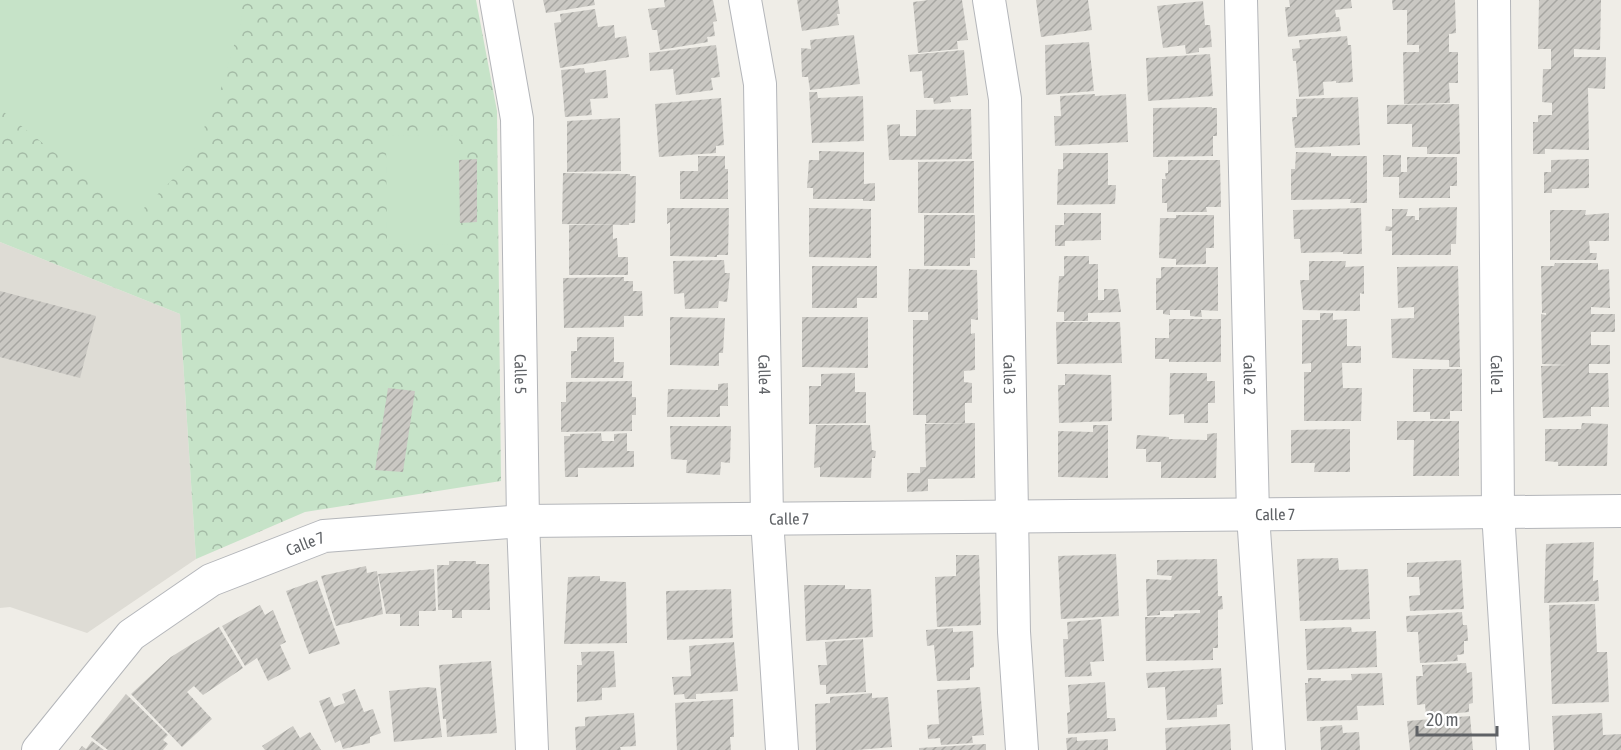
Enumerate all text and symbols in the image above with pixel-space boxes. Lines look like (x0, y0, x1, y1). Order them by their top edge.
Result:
street label: Calle 5 (512, 354, 530, 394)
street label: Calle 4 (755, 354, 774, 395)
street label: Calle 3 (1000, 355, 1019, 395)
street label: Calle 2 (1240, 355, 1259, 395)
street label: Calle 1 (1488, 355, 1506, 395)
street label: Calle 7 (1255, 505, 1295, 523)
street label: Calle 7 (769, 509, 809, 528)
street label: Calle 7 (283, 528, 327, 559)
scale bar (1417, 699, 1496, 737)
text: 20 m (1426, 709, 1458, 730)

